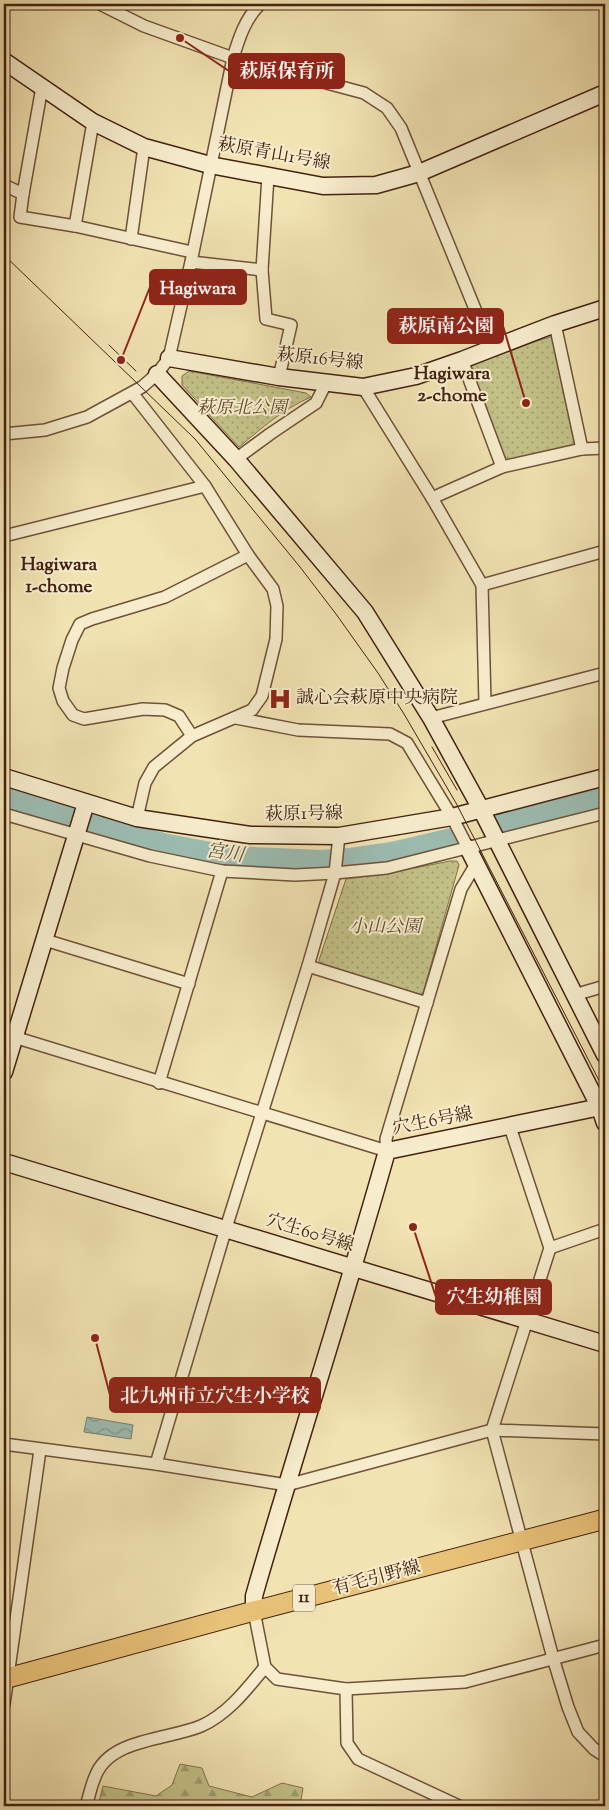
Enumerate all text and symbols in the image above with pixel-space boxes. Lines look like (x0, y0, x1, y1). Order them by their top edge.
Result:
callout: 萩原保育所 (229, 54, 344, 88)
text: 萩原保育所 (239, 59, 335, 86)
street label: 萩原青山1号線 (216, 132, 332, 178)
callout: Hagiwara (150, 270, 246, 304)
text: Hagiwara (160, 276, 237, 303)
callout: 萩原南公園 (388, 309, 503, 343)
text: 萩原南公園 (398, 314, 494, 341)
street label: 萩原16号線 (275, 343, 365, 377)
district label: Hagiwara 2-chome (414, 361, 491, 410)
park label: 萩原北公園 (197, 396, 290, 422)
district label: Hagiwara 1-chome (21, 552, 98, 601)
hospital icon: 誠心会萩原中央病院 (267, 686, 293, 712)
place label: 誠心会萩原中央病院 (296, 686, 458, 712)
street label: 萩原1号線 (265, 801, 343, 829)
water label: 宮川 (204, 838, 248, 870)
park label: 小山公園 (349, 915, 424, 941)
street label: 穴生6号線 (391, 1102, 475, 1142)
street label: 穴生60号線 (263, 1208, 357, 1260)
callout: 穴生幼稚園 (436, 1280, 551, 1314)
text: 穴生幼稚園 (446, 1285, 542, 1312)
callout: 北九州市立穴生小学校 (110, 1378, 320, 1412)
text: 北九州市立穴生小学校 (120, 1384, 310, 1411)
street label: 有毛引野線 (330, 1555, 424, 1603)
road number: 11 (293, 1585, 315, 1612)

